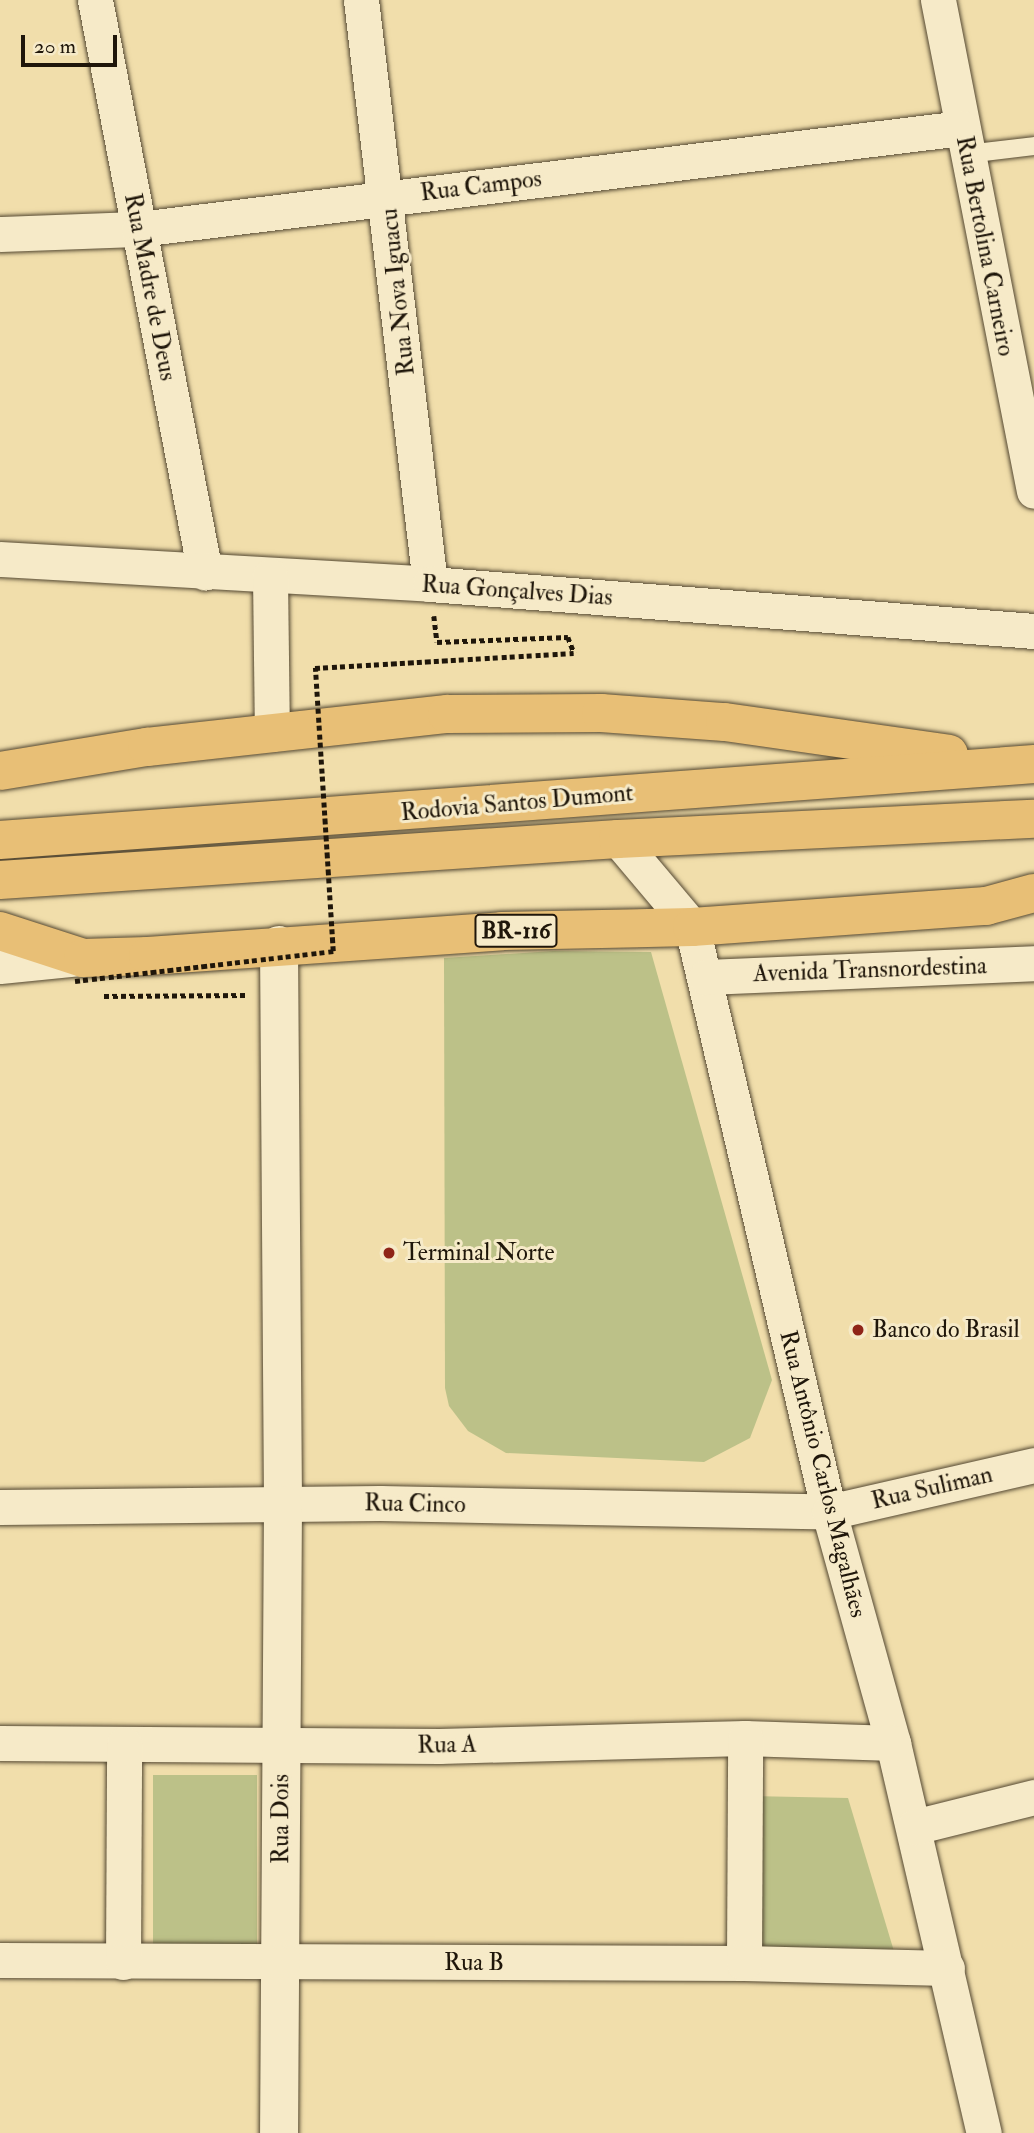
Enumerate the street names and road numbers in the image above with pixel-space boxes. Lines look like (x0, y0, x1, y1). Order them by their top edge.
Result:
street label: Rua Bertolina Carneiro (950, 134, 1020, 358)
street label: Rua Campos (419, 164, 543, 208)
street label: Rua Madre de Deus (118, 191, 182, 383)
street label: Rua Nova Iguacu (375, 207, 421, 377)
street label: Rua Gonçalves Dias (421, 570, 613, 612)
street label: Rodovia Santos Dumont (400, 778, 634, 828)
road number: BR-116 (474, 912, 558, 950)
street label: Avenida Transnordestina (753, 952, 987, 988)
street label: Rua Antônio Carlos Magalhães (773, 1328, 873, 1620)
street label: Rua Suliman (869, 1460, 995, 1516)
street label: Rua Cinco (364, 1489, 466, 1519)
street label: Rua A (417, 1730, 477, 1760)
street label: Rua Dois (267, 1774, 295, 1864)
street label: Rua B (444, 1949, 504, 1977)

